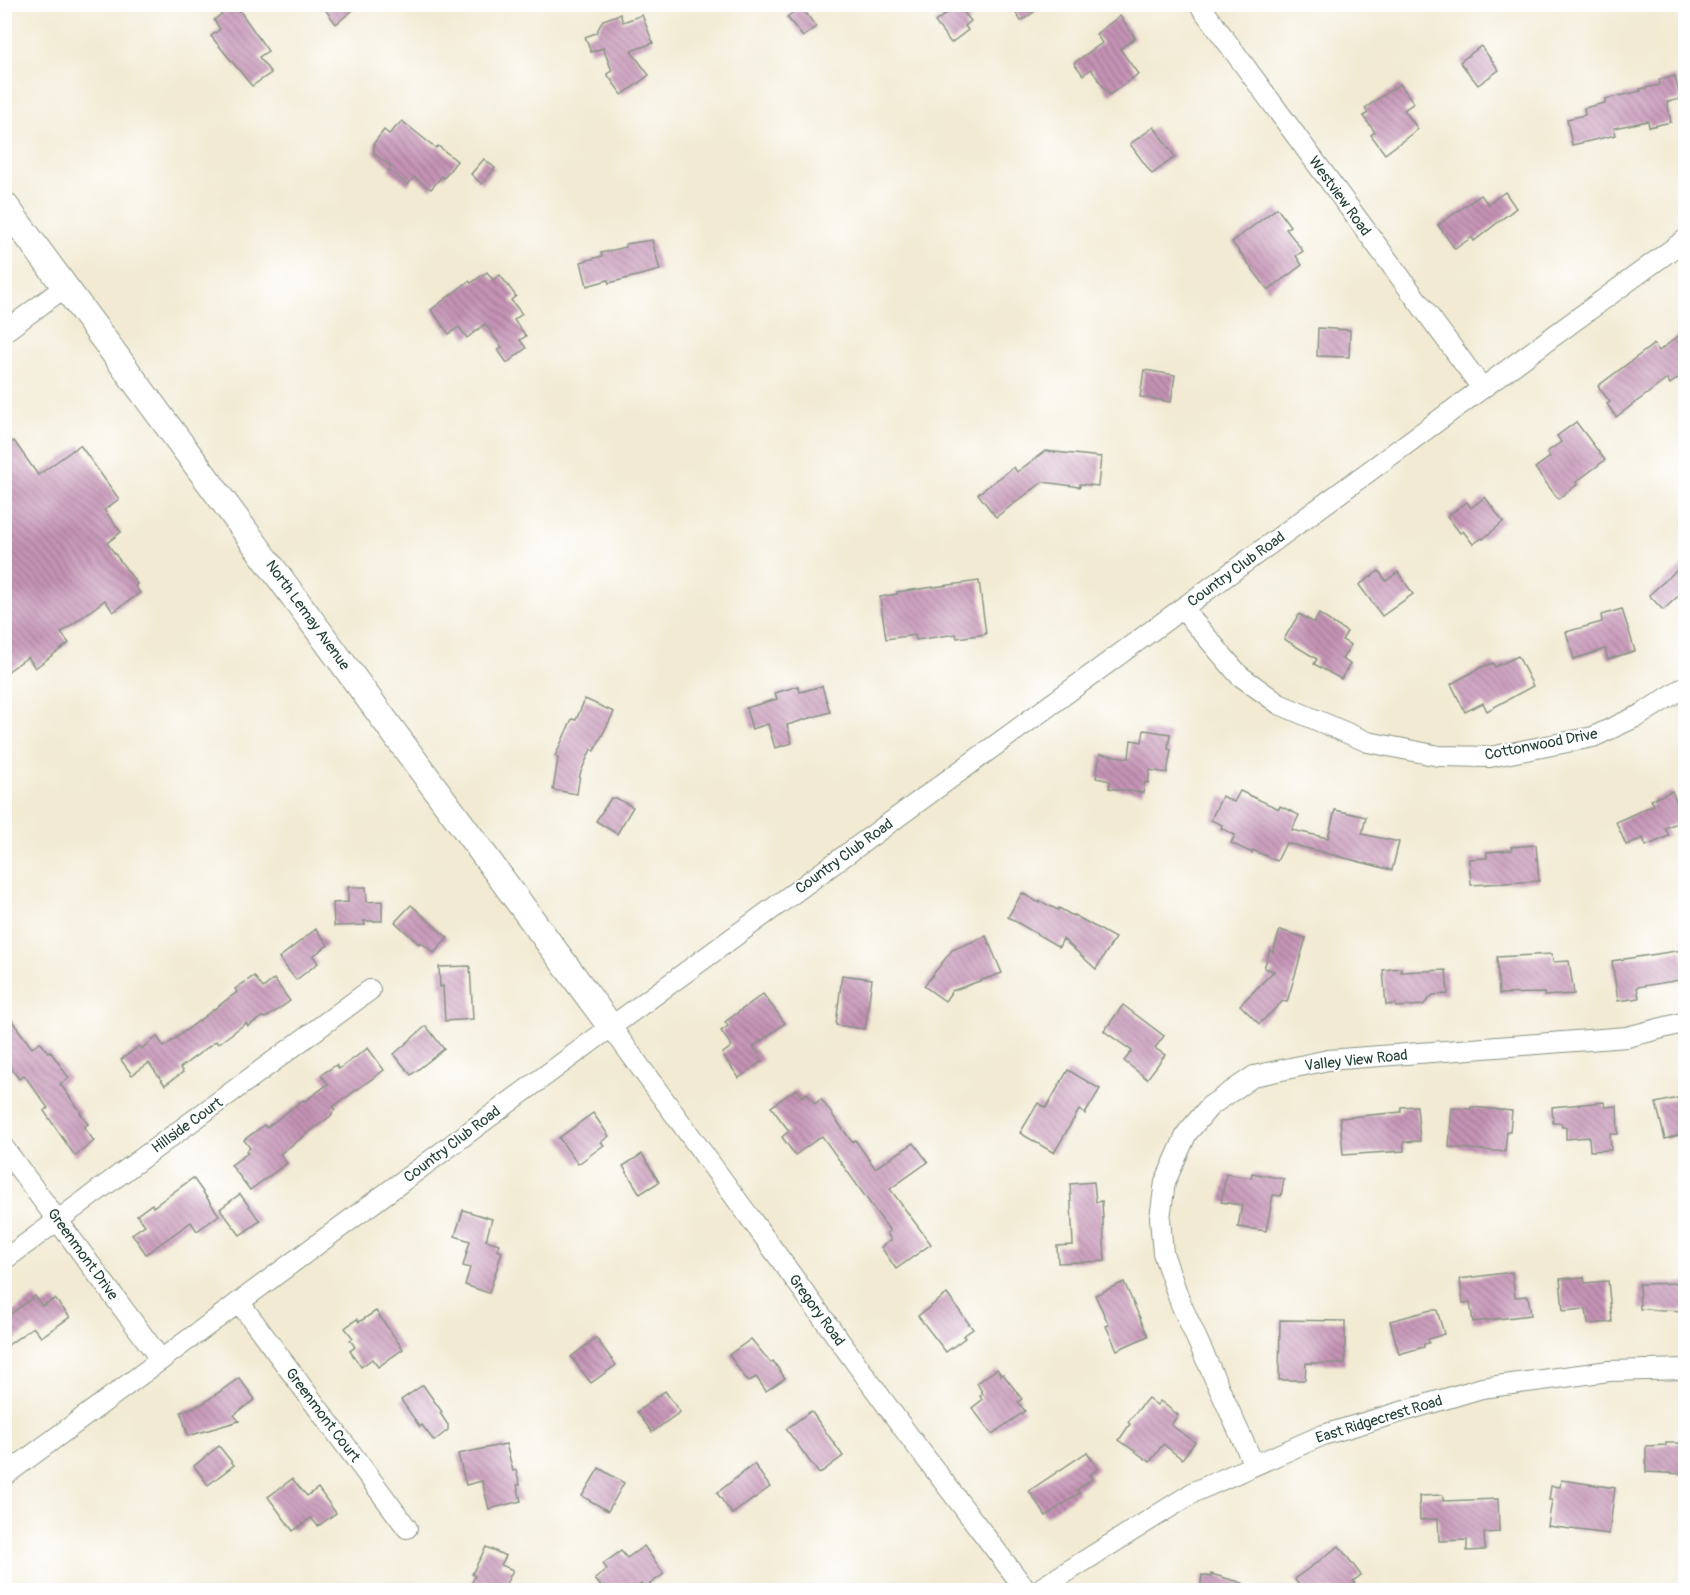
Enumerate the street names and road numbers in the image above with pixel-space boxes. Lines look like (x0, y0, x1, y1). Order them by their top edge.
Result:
street label: Westview Road (1304, 153, 1375, 240)
street label: Country Club Road (1184, 528, 1289, 611)
street label: North Lemay Avenue (261, 556, 354, 675)
street label: Cottonwood Drive (1483, 724, 1600, 765)
street label: Country Club Road (792, 815, 897, 898)
street label: Valley View Road (1304, 1046, 1409, 1075)
street label: Hillside Court (148, 1093, 227, 1158)
street label: Country Club Road (400, 1102, 504, 1187)
street label: Greenmont Drive (43, 1205, 123, 1304)
street label: Gregory Road (784, 1271, 849, 1350)
street label: Greenmont Court (281, 1364, 365, 1467)
street label: East Ridgecrest Road (1314, 1391, 1445, 1448)

